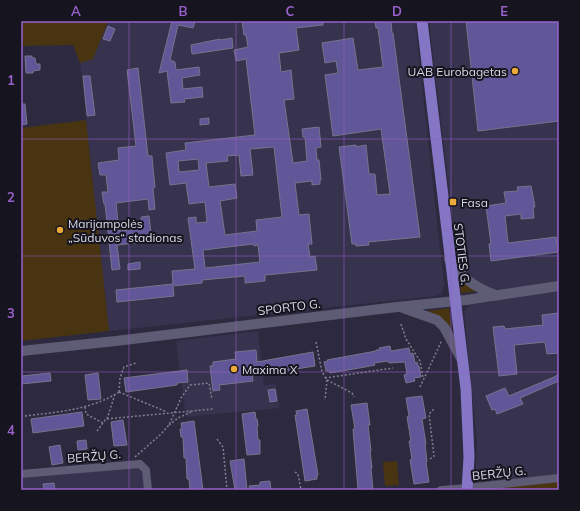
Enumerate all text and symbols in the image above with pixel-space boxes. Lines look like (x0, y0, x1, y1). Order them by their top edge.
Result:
text: A (71, 3, 81, 19)
text: B (179, 3, 188, 19)
text: C (286, 3, 295, 19)
text: D (392, 3, 402, 19)
text: E (500, 3, 508, 19)
place label: UAB Eurobagetas (408, 64, 507, 79)
marker: UAB Eurobagetas (510, 66, 520, 76)
text: 1 (7, 72, 15, 88)
text: 2 (7, 189, 15, 205)
place label: Fasa (461, 195, 488, 210)
marker: Fasa (448, 197, 458, 207)
place label: Marijampolės „Sūduvos“ stadionas (68, 216, 182, 245)
street label: STOTIES G. (451, 222, 473, 286)
marker: Marijampolės „Sūduvos“ stadionas (55, 225, 65, 235)
street label: SPORTO G. (257, 296, 321, 318)
text: 3 (7, 305, 15, 321)
place label: Maxima X (242, 362, 298, 377)
marker: Maxima X (229, 364, 239, 374)
text: 4 (7, 422, 15, 438)
street label: BERŽŲ G. (66, 446, 122, 466)
street label: BERŽŲ G. (471, 463, 527, 483)

